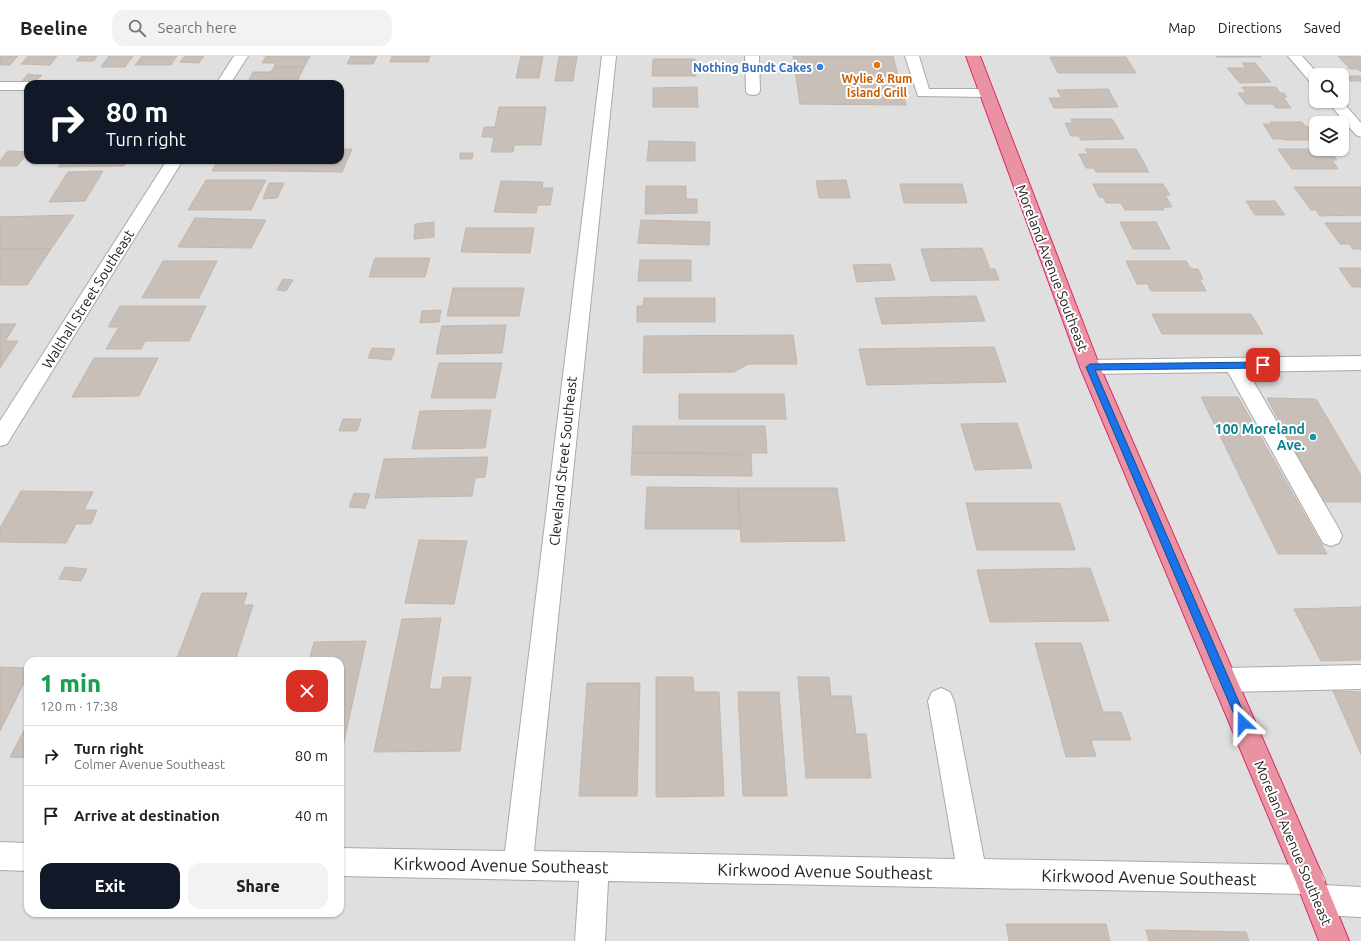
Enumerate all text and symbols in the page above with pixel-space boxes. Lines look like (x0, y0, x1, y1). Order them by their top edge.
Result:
search box (112, 10, 392, 46)
text: Beeline (20, 17, 88, 39)
icon: search (126, 17, 148, 39)
text: Search here (158, 19, 237, 36)
text: Map (1168, 20, 1196, 36)
text: Directions (1218, 20, 1282, 36)
text: Saved (1304, 20, 1341, 36)
marker: Wylie & Rum Island Grill (872, 60, 882, 70)
place label: Nothing Bundt Cakes (693, 61, 812, 74)
marker: Nothing Bundt Cakes (815, 62, 825, 72)
map controls (1309, 68, 1349, 156)
button: search (1309, 68, 1349, 108)
place label: Wylie & Rum Island Grill (842, 72, 912, 99)
icon: right (40, 96, 92, 148)
text: 80 m (106, 96, 168, 127)
button: layers (1309, 116, 1349, 156)
text: Turn right (106, 129, 186, 149)
street label: Moreland Avenue Southeast (1013, 182, 1091, 354)
street label: Walthall Street Southeast (39, 226, 138, 371)
pin (1246, 348, 1280, 382)
icon: arrive (1252, 354, 1274, 376)
street label: Cleveland Street Southeast (546, 375, 580, 547)
place label: 100 Moreland Ave. (1215, 421, 1305, 453)
marker: 100 Moreland Ave. (1308, 432, 1318, 442)
text: 1 min (40, 670, 101, 697)
button: close (286, 670, 328, 712)
text: 120 m · 17:38 (40, 699, 118, 713)
position arrow (1222, 702, 1264, 744)
text: Turn right (74, 740, 144, 757)
icon: right (40, 745, 62, 767)
text: 80 m (295, 747, 328, 764)
text: Colmer Avenue Southeast (74, 757, 225, 771)
street label: Moreland Avenue Southeast (1251, 758, 1335, 928)
icon: arrive (40, 805, 62, 827)
text: Arrive at destination (74, 807, 220, 824)
text: 40 m (295, 807, 328, 824)
street label: Kirkwood Avenue Southeast (393, 854, 609, 876)
street label: Kirkwood Avenue Southeast (717, 860, 933, 882)
button: Exit (40, 863, 180, 909)
button: Share (188, 863, 328, 909)
street label: Kirkwood Avenue Southeast (1041, 866, 1257, 888)

